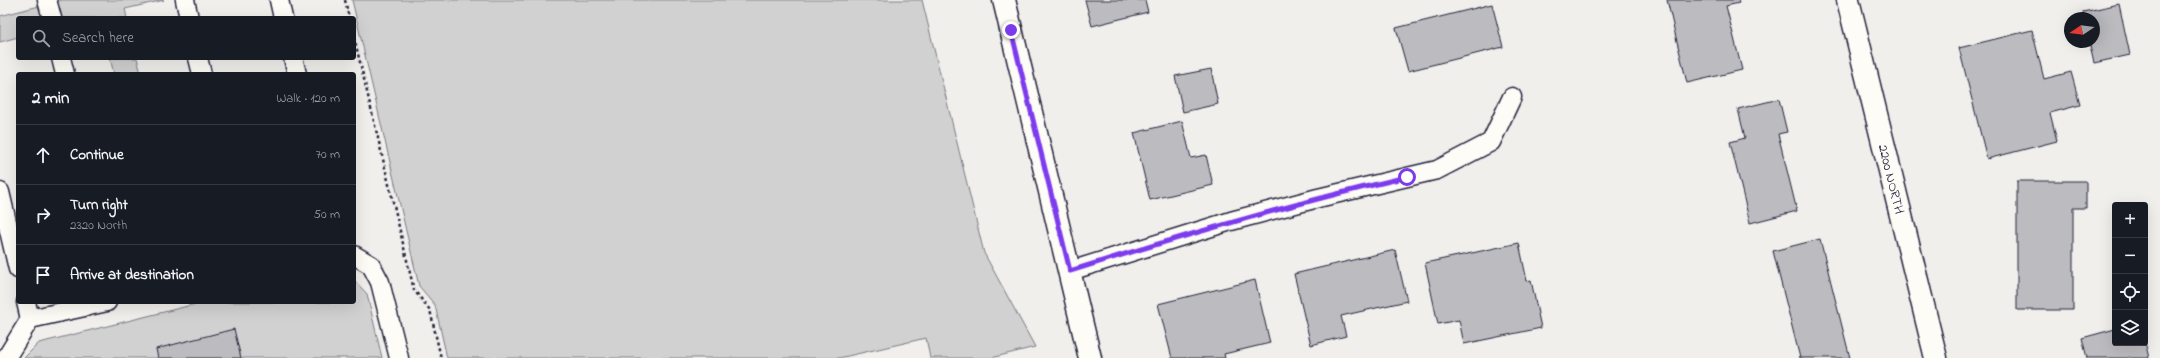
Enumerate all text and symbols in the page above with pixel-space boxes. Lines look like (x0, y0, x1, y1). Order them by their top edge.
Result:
north arrow (2064, 12, 2100, 48)
search box (16, 16, 356, 60)
route end (1002, 21, 1020, 39)
icon: search (30, 27, 52, 49)
text: Search here (62, 27, 134, 49)
text: 2 min (32, 86, 69, 111)
text: Walk · 120 m (276, 89, 340, 108)
street label: 2200 NORTH (1872, 142, 1909, 216)
icon: ahead (32, 144, 54, 166)
text: Continue (70, 144, 124, 166)
text: 70 m (316, 145, 340, 164)
route start (1398, 168, 1416, 186)
text: Turn right (70, 194, 128, 216)
map controls (2112, 202, 2148, 346)
button: + (2112, 202, 2148, 238)
icon: right (32, 204, 54, 226)
text: 50 m (314, 205, 340, 224)
text: 2320 North (70, 216, 127, 235)
button: − (2112, 238, 2148, 274)
icon: arrive (32, 264, 54, 286)
text: Arrive at destination (70, 264, 194, 286)
button: locate (2112, 274, 2148, 310)
button: layers (2112, 310, 2148, 346)

